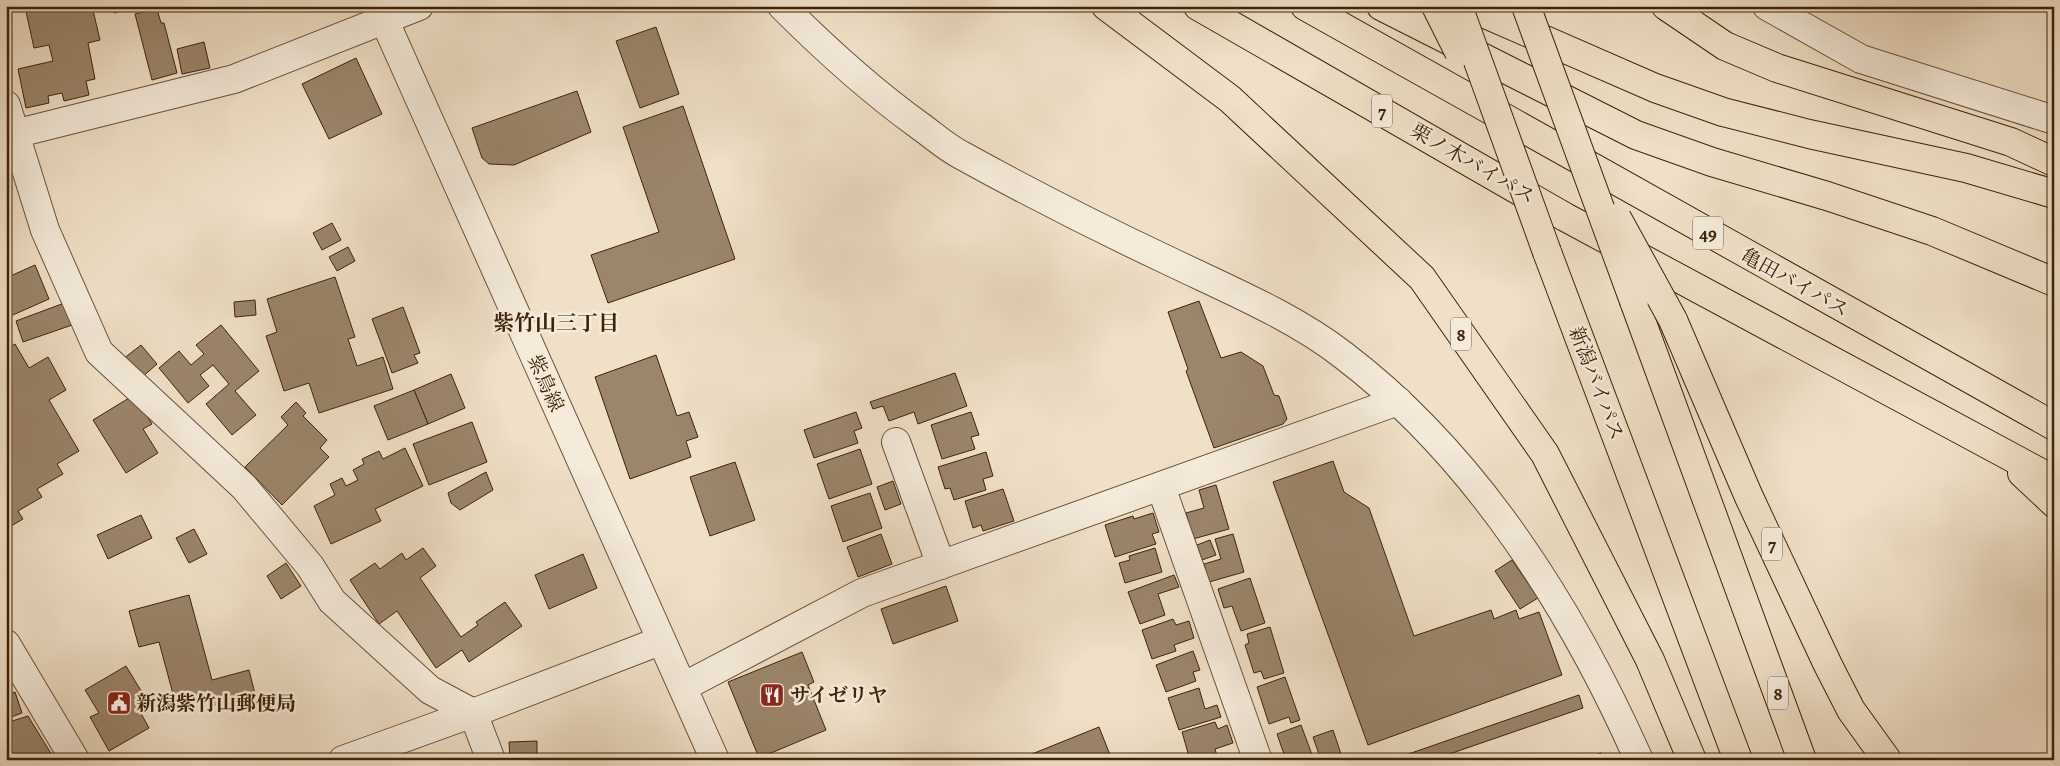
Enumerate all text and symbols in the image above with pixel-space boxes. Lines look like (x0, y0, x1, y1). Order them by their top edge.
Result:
road number: 7 (1372, 94, 1392, 128)
street label: 栗ノ木バイパス (1406, 117, 1540, 210)
road number: 49 (1693, 217, 1723, 250)
street label: 亀田バイパス (1736, 242, 1854, 323)
district label: 紫竹山三丁目 (493, 309, 619, 337)
road number: 8 (1451, 318, 1471, 350)
street label: 新潟バイパス (1562, 323, 1631, 444)
street label: 紫鳥線 (521, 350, 570, 416)
road number: 7 (1762, 528, 1782, 560)
road number: 8 (1768, 676, 1788, 710)
restaurant icon: サイゼリヤ (759, 682, 785, 708)
place label: サイゼリヤ (790, 682, 888, 709)
public building icon: 新潟紫竹山郵便局 (106, 690, 132, 716)
place label: 新潟紫竹山郵便局 (136, 690, 296, 717)

